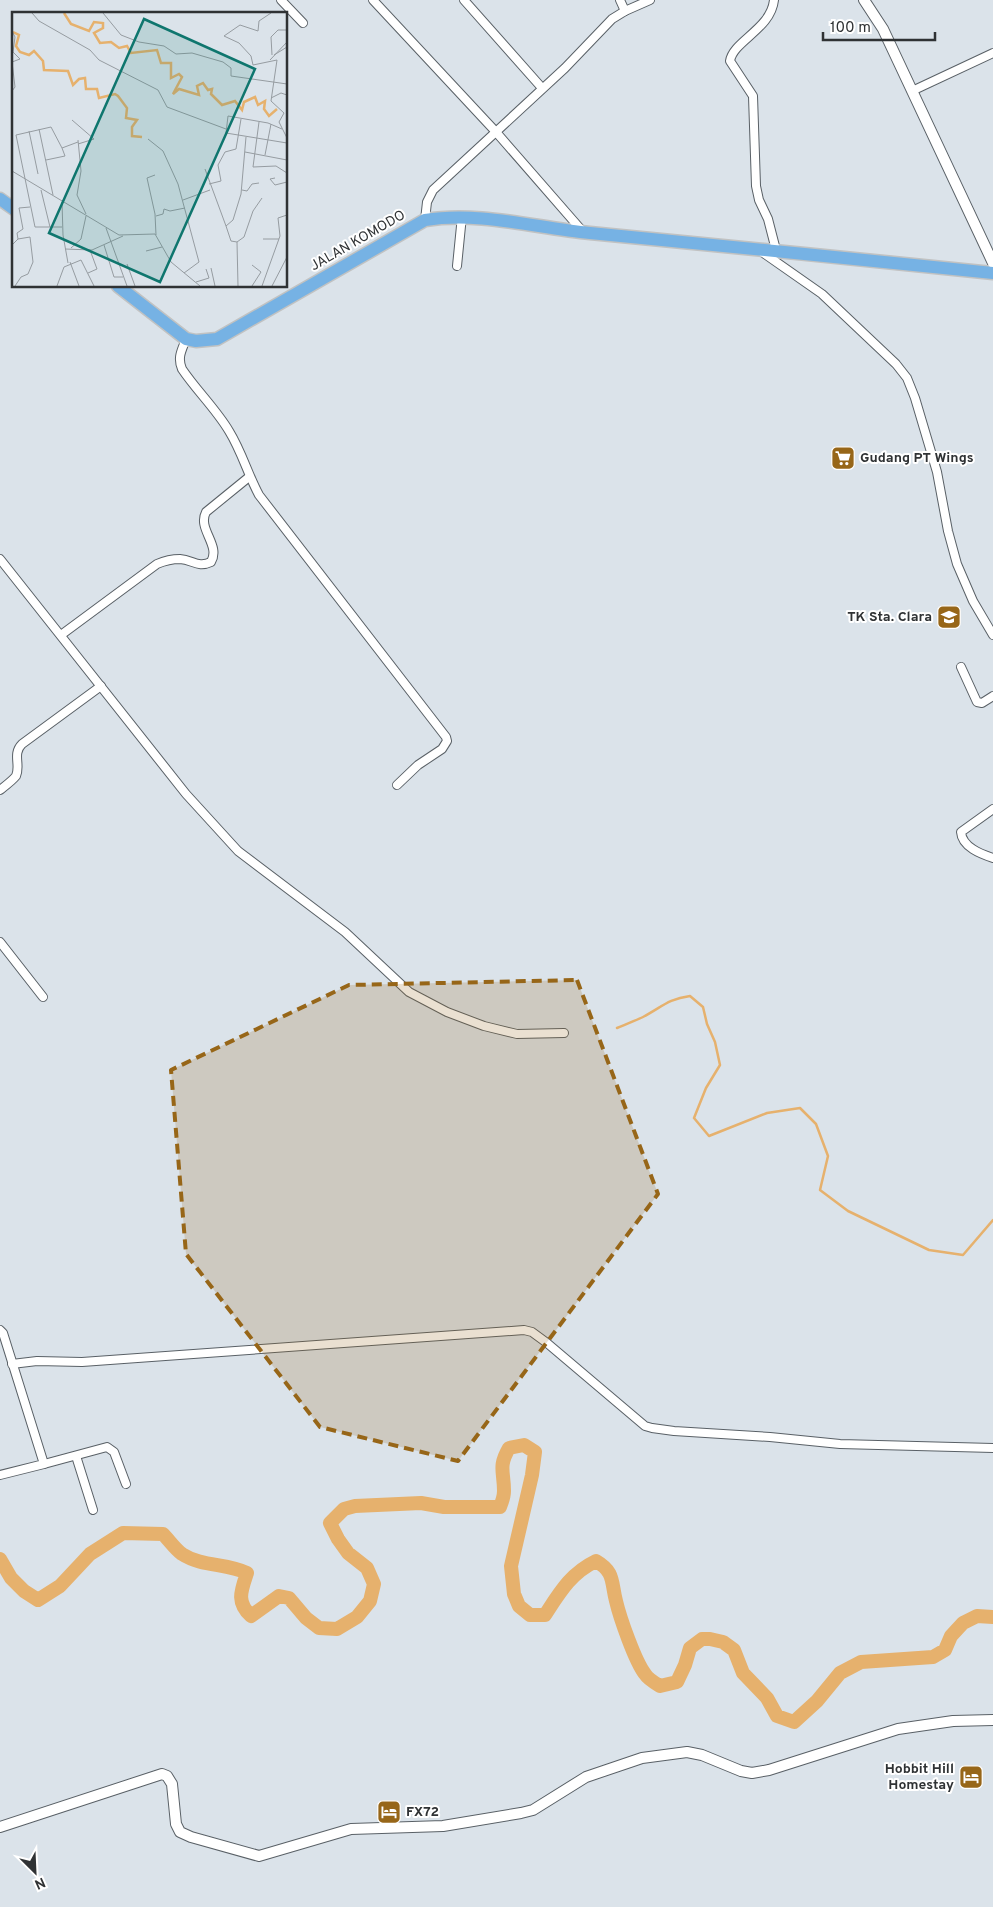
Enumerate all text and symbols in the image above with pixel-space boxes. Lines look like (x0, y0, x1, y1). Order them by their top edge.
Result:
scale bar (823, 10, 936, 42)
inset map (12, 12, 288, 288)
text: 100 m (830, 19, 871, 38)
street label: JALAN KOMODO (307, 207, 409, 275)
supermarket icon: Gudang PT Wings (830, 445, 856, 471)
place label: Gudang PT Wings (860, 450, 974, 467)
school or university icon: TK Sta. Clara (936, 604, 962, 630)
place label: TK Sta. Clara (847, 609, 932, 626)
place label: Hobbit Hill Homestay (885, 1761, 954, 1794)
hotel icon: Hobbit Hill Homestay (958, 1764, 984, 1790)
hotel icon: FX72 (376, 1799, 402, 1825)
place label: FX72 (406, 1804, 439, 1821)
north arrow (10, 1847, 60, 1897)
text: N (32, 1873, 48, 1892)

